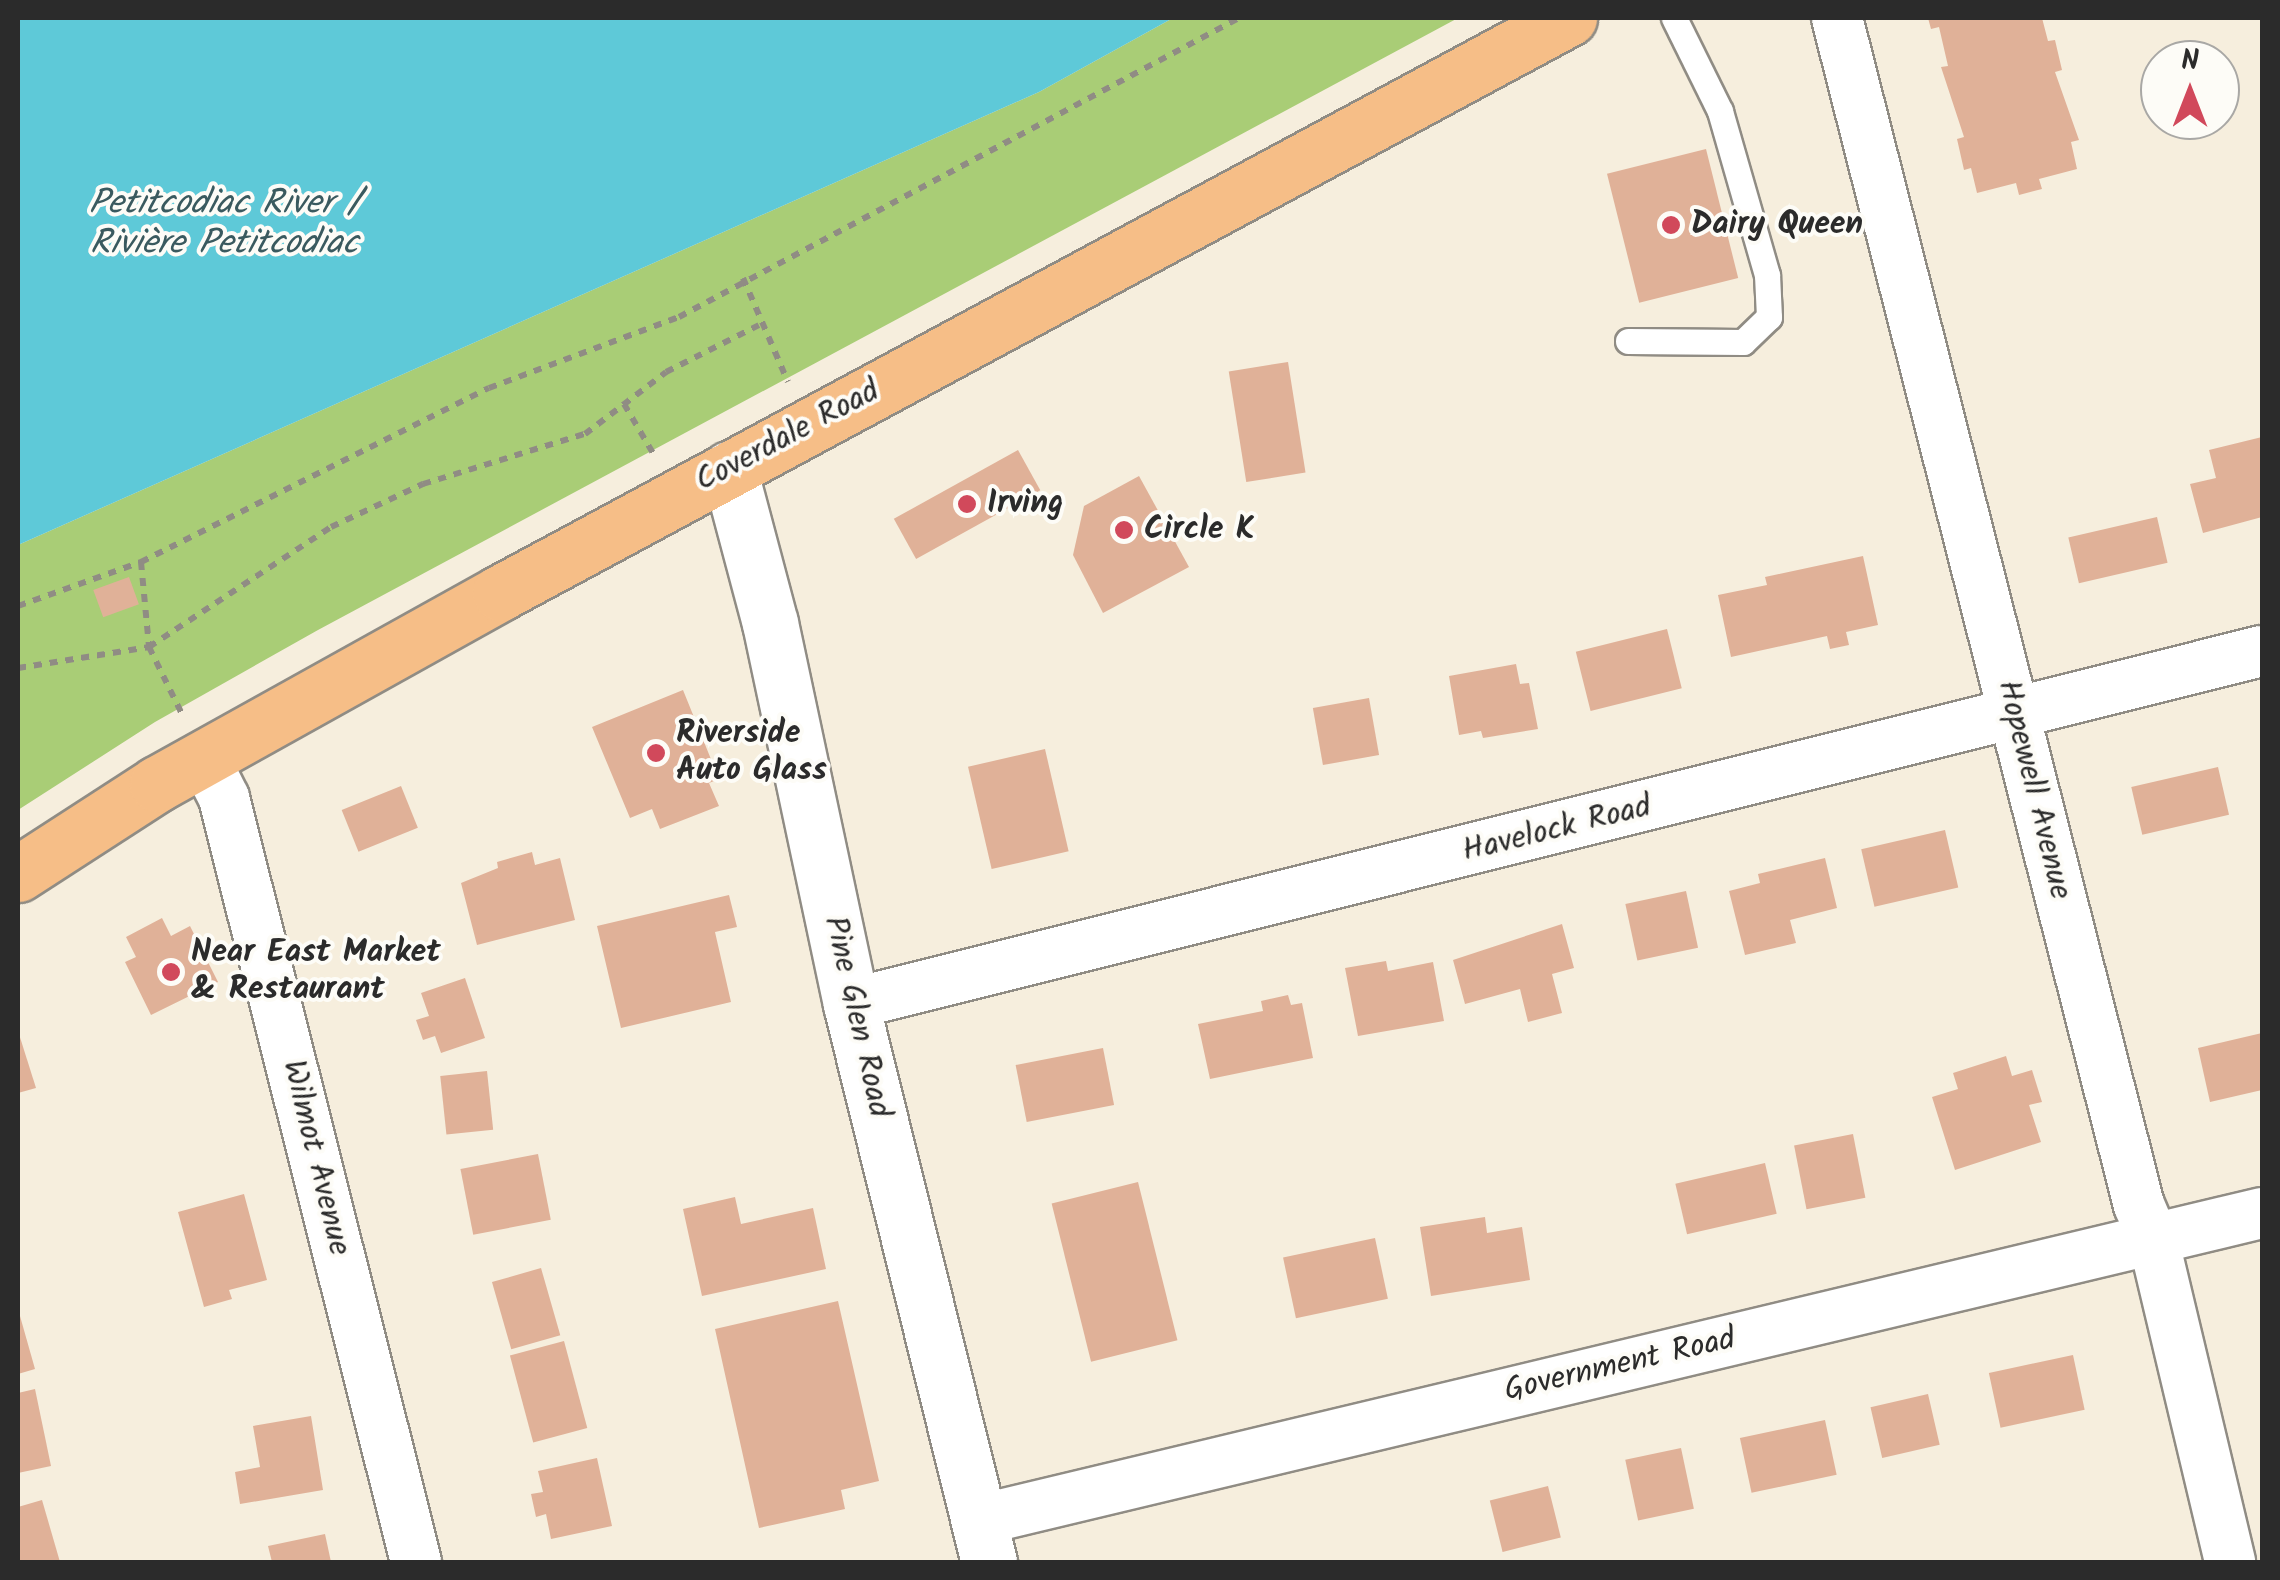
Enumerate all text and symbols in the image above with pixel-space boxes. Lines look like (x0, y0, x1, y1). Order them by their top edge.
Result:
text: N (2181, 39, 2199, 84)
north arrow (2140, 40, 2240, 140)
water label: Petitcodiac River / Rivière Petitcodiac (89, 183, 359, 265)
place label: Dairy Queen (1691, 206, 1863, 244)
marker: Dairy Queen (1660, 214, 1682, 236)
street label: Coverdale Road (690, 373, 886, 501)
place label: Irving (987, 485, 1063, 523)
marker: Irving (956, 493, 978, 515)
place label: Circle K (1144, 511, 1255, 549)
marker: Circle K (1113, 519, 1135, 541)
street label: Hopewell Avenue (1987, 677, 2079, 903)
place label: Riverside Auto Glass (676, 716, 827, 791)
marker: Riverside Auto Glass (645, 742, 667, 764)
street label: Havelock Road (1459, 788, 1655, 872)
street label: Pine Glen Road (814, 913, 898, 1121)
place label: Near East Market & Restaurant (191, 935, 441, 1010)
marker: Near East Market & Restaurant (160, 961, 182, 983)
street label: Wilmot Avenue (272, 1056, 358, 1260)
street label: Government Road (1501, 1321, 1739, 1411)

